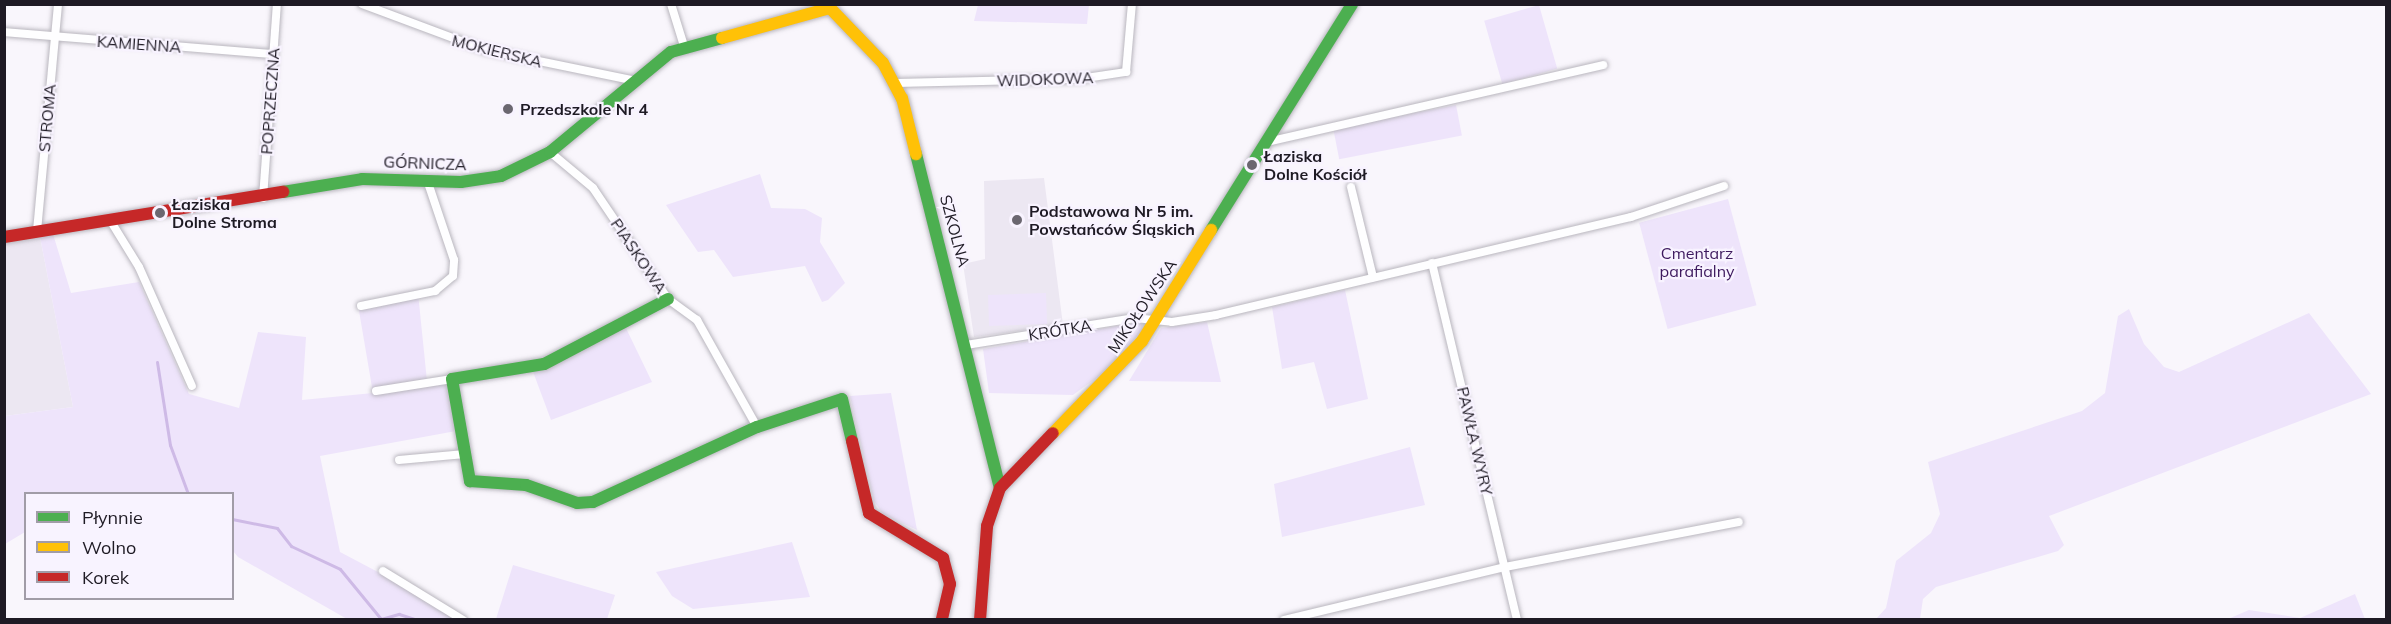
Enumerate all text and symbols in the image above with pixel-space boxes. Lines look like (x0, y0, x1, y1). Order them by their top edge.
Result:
street label: KAMIENNA (96, 31, 182, 57)
street label: MOKIERSKA (450, 31, 544, 71)
street label: POPRZECZNA (257, 47, 283, 155)
street label: WIDOKOWA (996, 68, 1094, 90)
street label: STROMA (34, 83, 60, 153)
place label: Przedszkole Nr 4 (520, 99, 648, 119)
marker: Przedszkole Nr 4 (501, 102, 515, 116)
place label: Łaziska Dolne Kościół (1264, 146, 1366, 184)
street label: GÓRNICZA (383, 152, 467, 174)
marker: Łaziska Dolne Kościół (1245, 158, 1259, 172)
street label: SZKOLNA (936, 193, 974, 269)
place label: Łaziska Dolne Stroma (172, 194, 277, 232)
place label: Podstawowa Nr 5 im. Powstańców Śląskich (1029, 201, 1195, 239)
marker: Łaziska Dolne Stroma (153, 206, 167, 220)
marker: Podstawowa Nr 5 im. Powstańców Śląskich (1010, 213, 1024, 227)
street label: PIASKOWA (607, 215, 671, 297)
park label: Cmentarz parafialny (1660, 243, 1734, 281)
street label: MIKOŁOWSKA (1104, 255, 1180, 357)
street label: KRÓTKA (1027, 316, 1093, 344)
street label: PAWŁA WYRY (1453, 385, 1497, 497)
legend (24, 492, 234, 600)
text: Płynnie (82, 506, 143, 529)
text: Wolno (82, 536, 136, 559)
text: Korek (82, 566, 129, 589)

